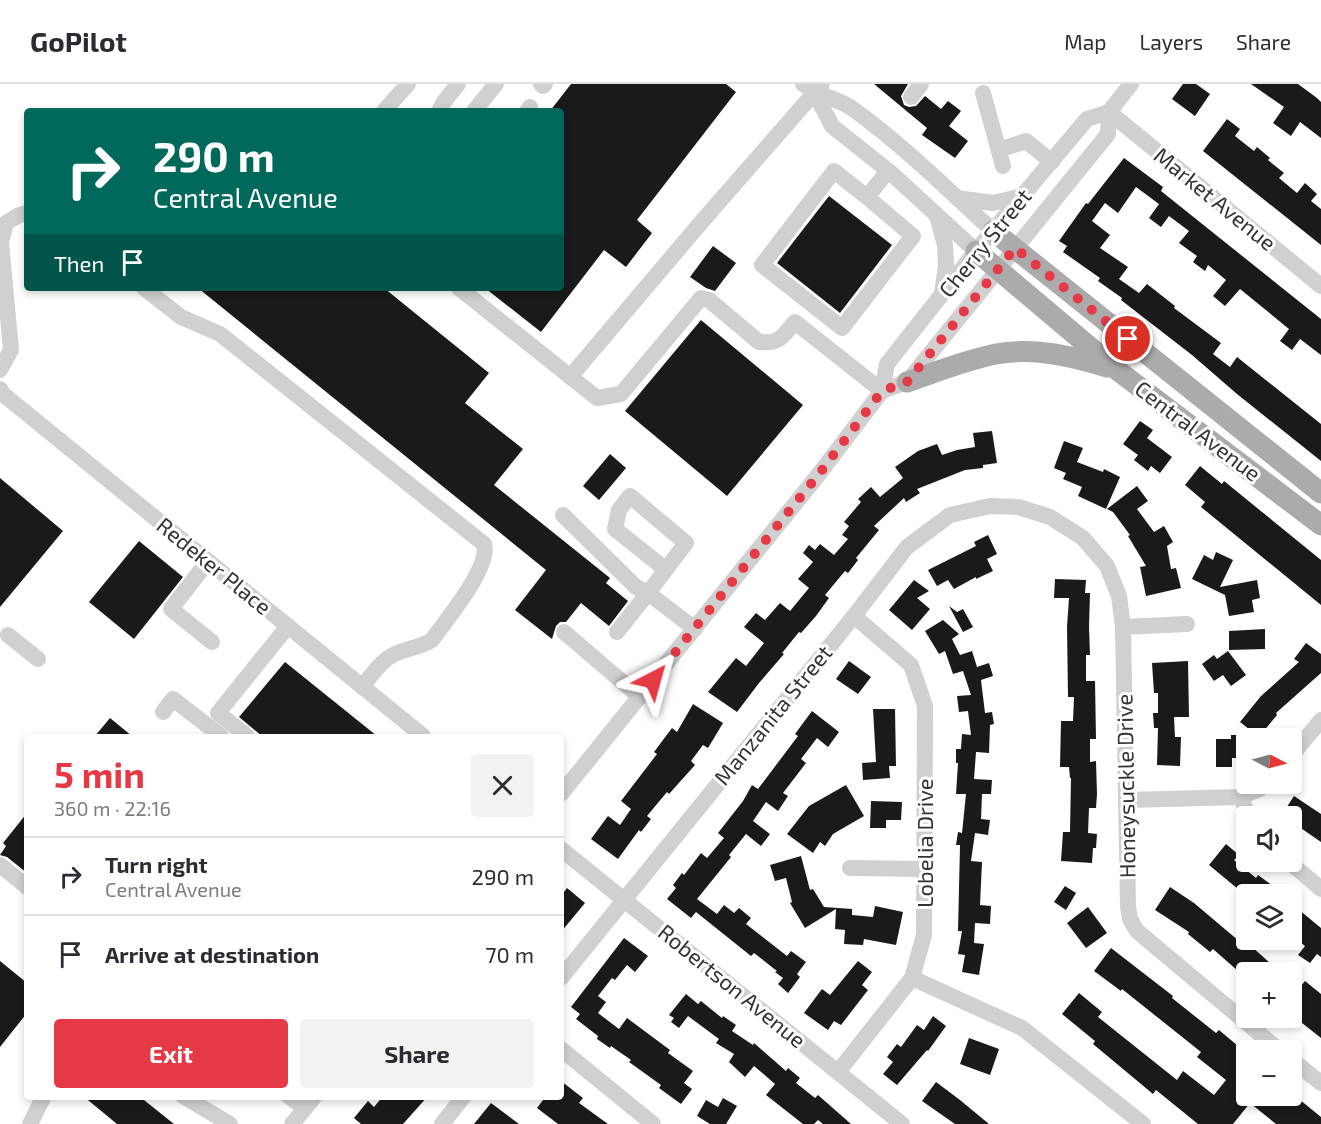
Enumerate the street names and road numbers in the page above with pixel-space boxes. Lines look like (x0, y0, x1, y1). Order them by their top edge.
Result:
street label: Market Avenue (1149, 141, 1282, 255)
street label: Cherry Street (933, 183, 1036, 302)
street label: Central Avenue (1131, 375, 1267, 486)
street label: Redeker Place (152, 511, 277, 619)
street label: Manzanita Street (708, 639, 837, 789)
street label: Honeysuckle Drive (1110, 694, 1140, 878)
street label: Lobelia Drive (911, 778, 937, 908)
street label: Robertson Avenue (654, 918, 812, 1053)

